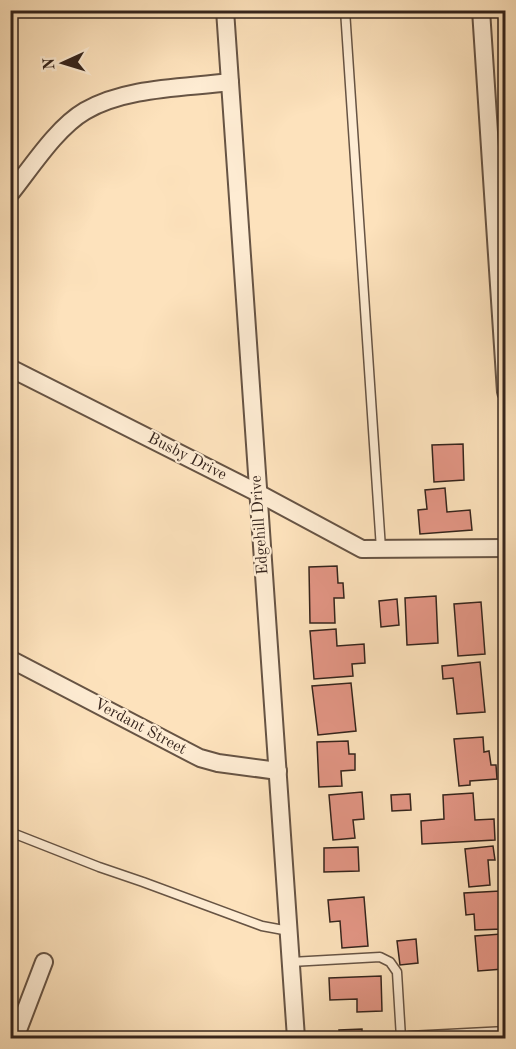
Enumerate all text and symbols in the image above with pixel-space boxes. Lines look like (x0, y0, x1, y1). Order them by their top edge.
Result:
north arrow (33, 33, 93, 93)
text: N (42, 56, 58, 71)
street label: Busby Drive (145, 430, 229, 484)
street label: Edgehill Drive (249, 475, 271, 575)
street label: Verdant Street (91, 696, 189, 758)

